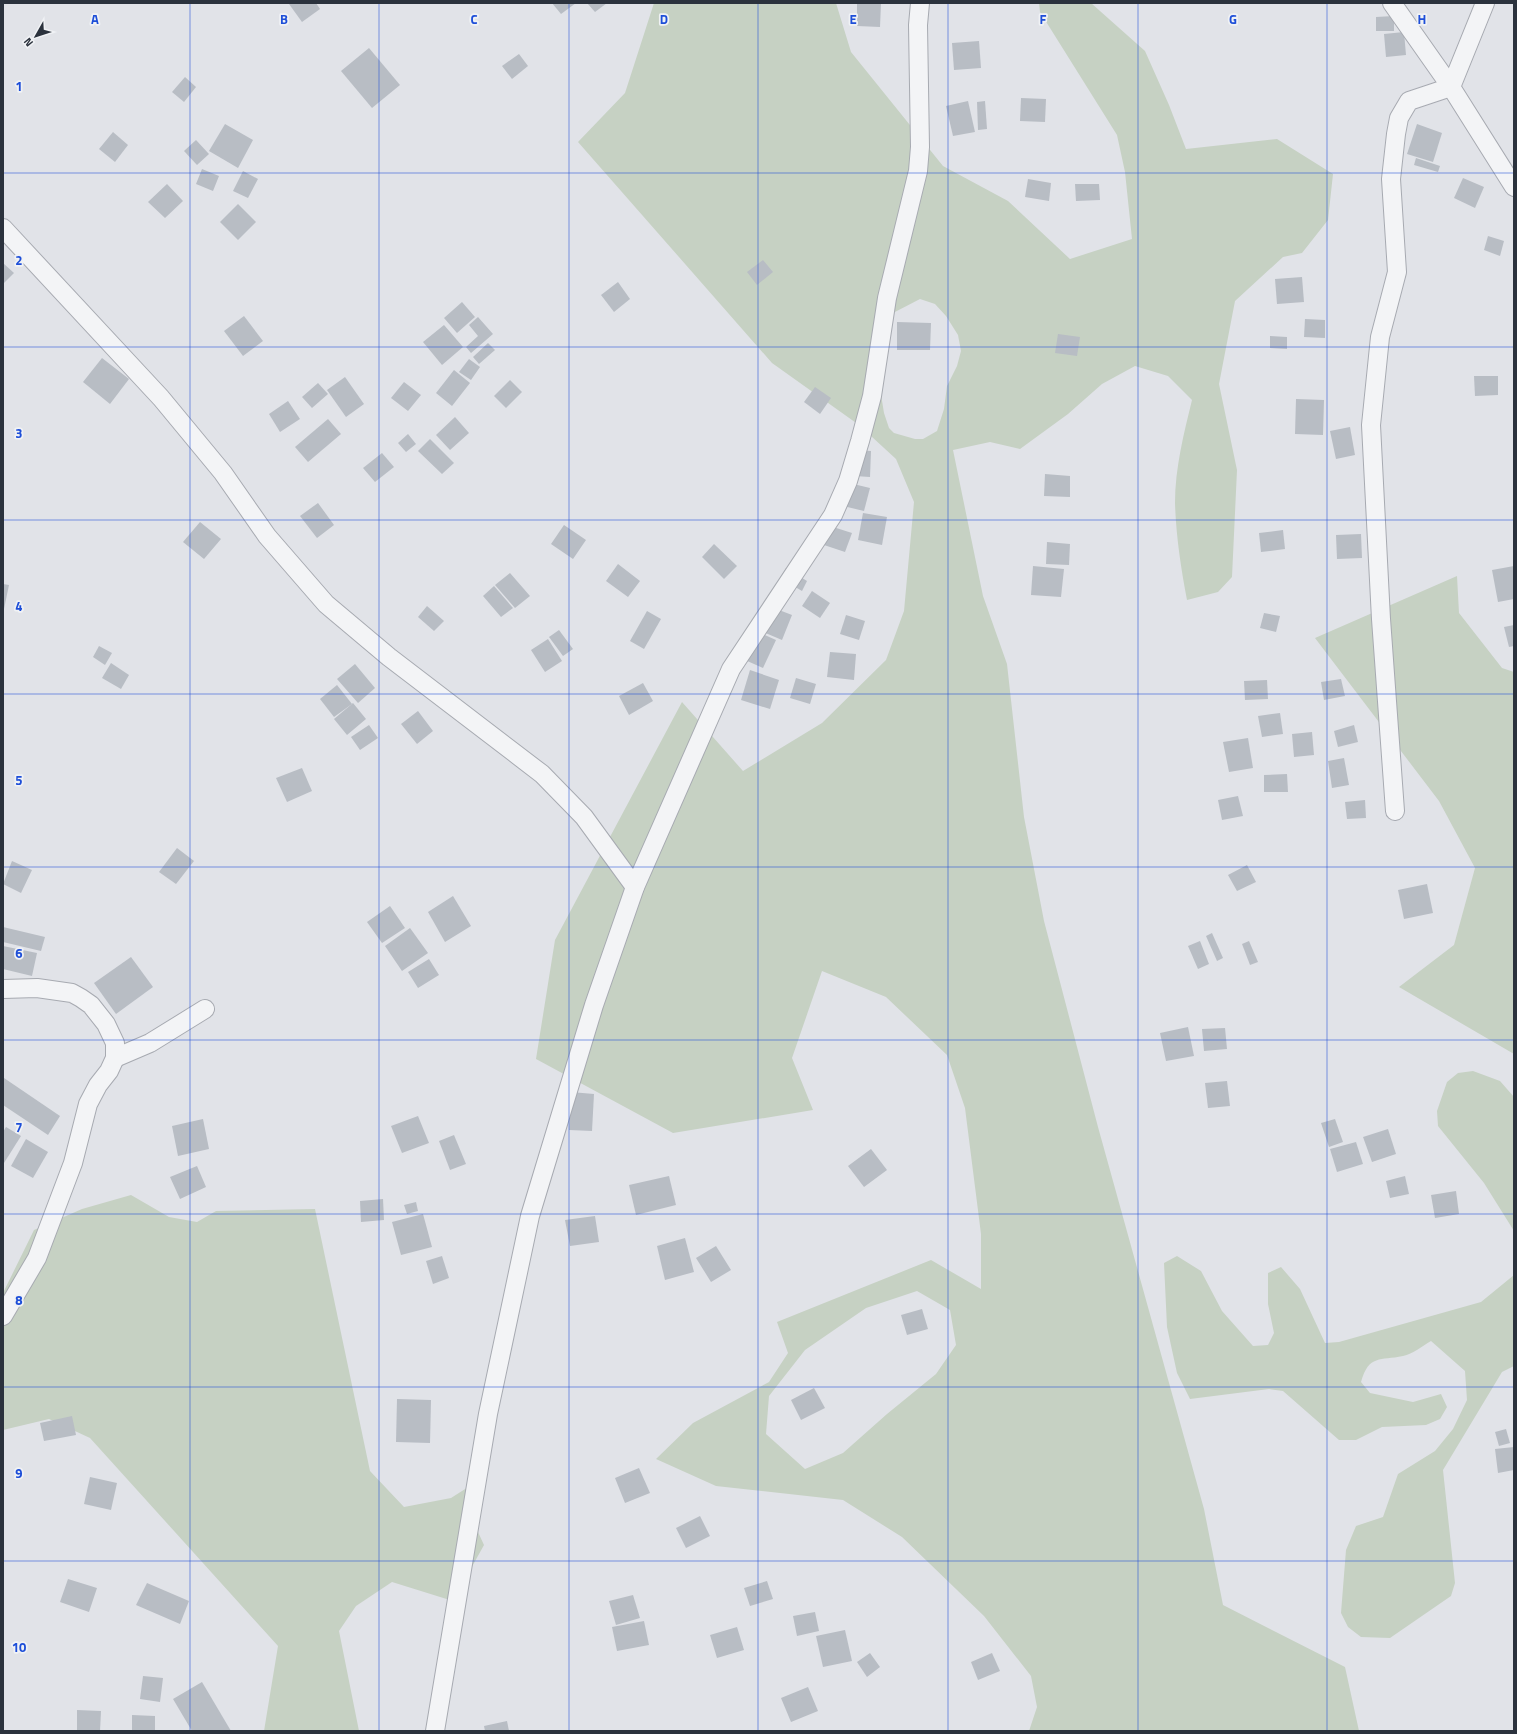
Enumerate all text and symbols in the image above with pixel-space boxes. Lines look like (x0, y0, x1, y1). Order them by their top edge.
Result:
text: A (91, 9, 99, 29)
text: B (280, 9, 288, 29)
text: C (470, 9, 478, 29)
text: D (660, 9, 668, 29)
text: E (849, 9, 857, 29)
text: F (1040, 9, 1047, 29)
text: G (1229, 9, 1237, 29)
text: H (1418, 9, 1426, 29)
north arrow (16, 16, 56, 56)
text: N (20, 34, 37, 50)
text: 1 (15, 76, 23, 96)
text: 2 (15, 250, 23, 270)
text: 3 (15, 423, 23, 443)
text: 4 (15, 596, 23, 616)
text: 5 (15, 770, 23, 790)
text: 6 (15, 943, 23, 963)
text: 7 (15, 1117, 23, 1137)
text: 8 (15, 1290, 23, 1310)
text: 9 (15, 1463, 23, 1483)
text: 10 (12, 1637, 26, 1657)

